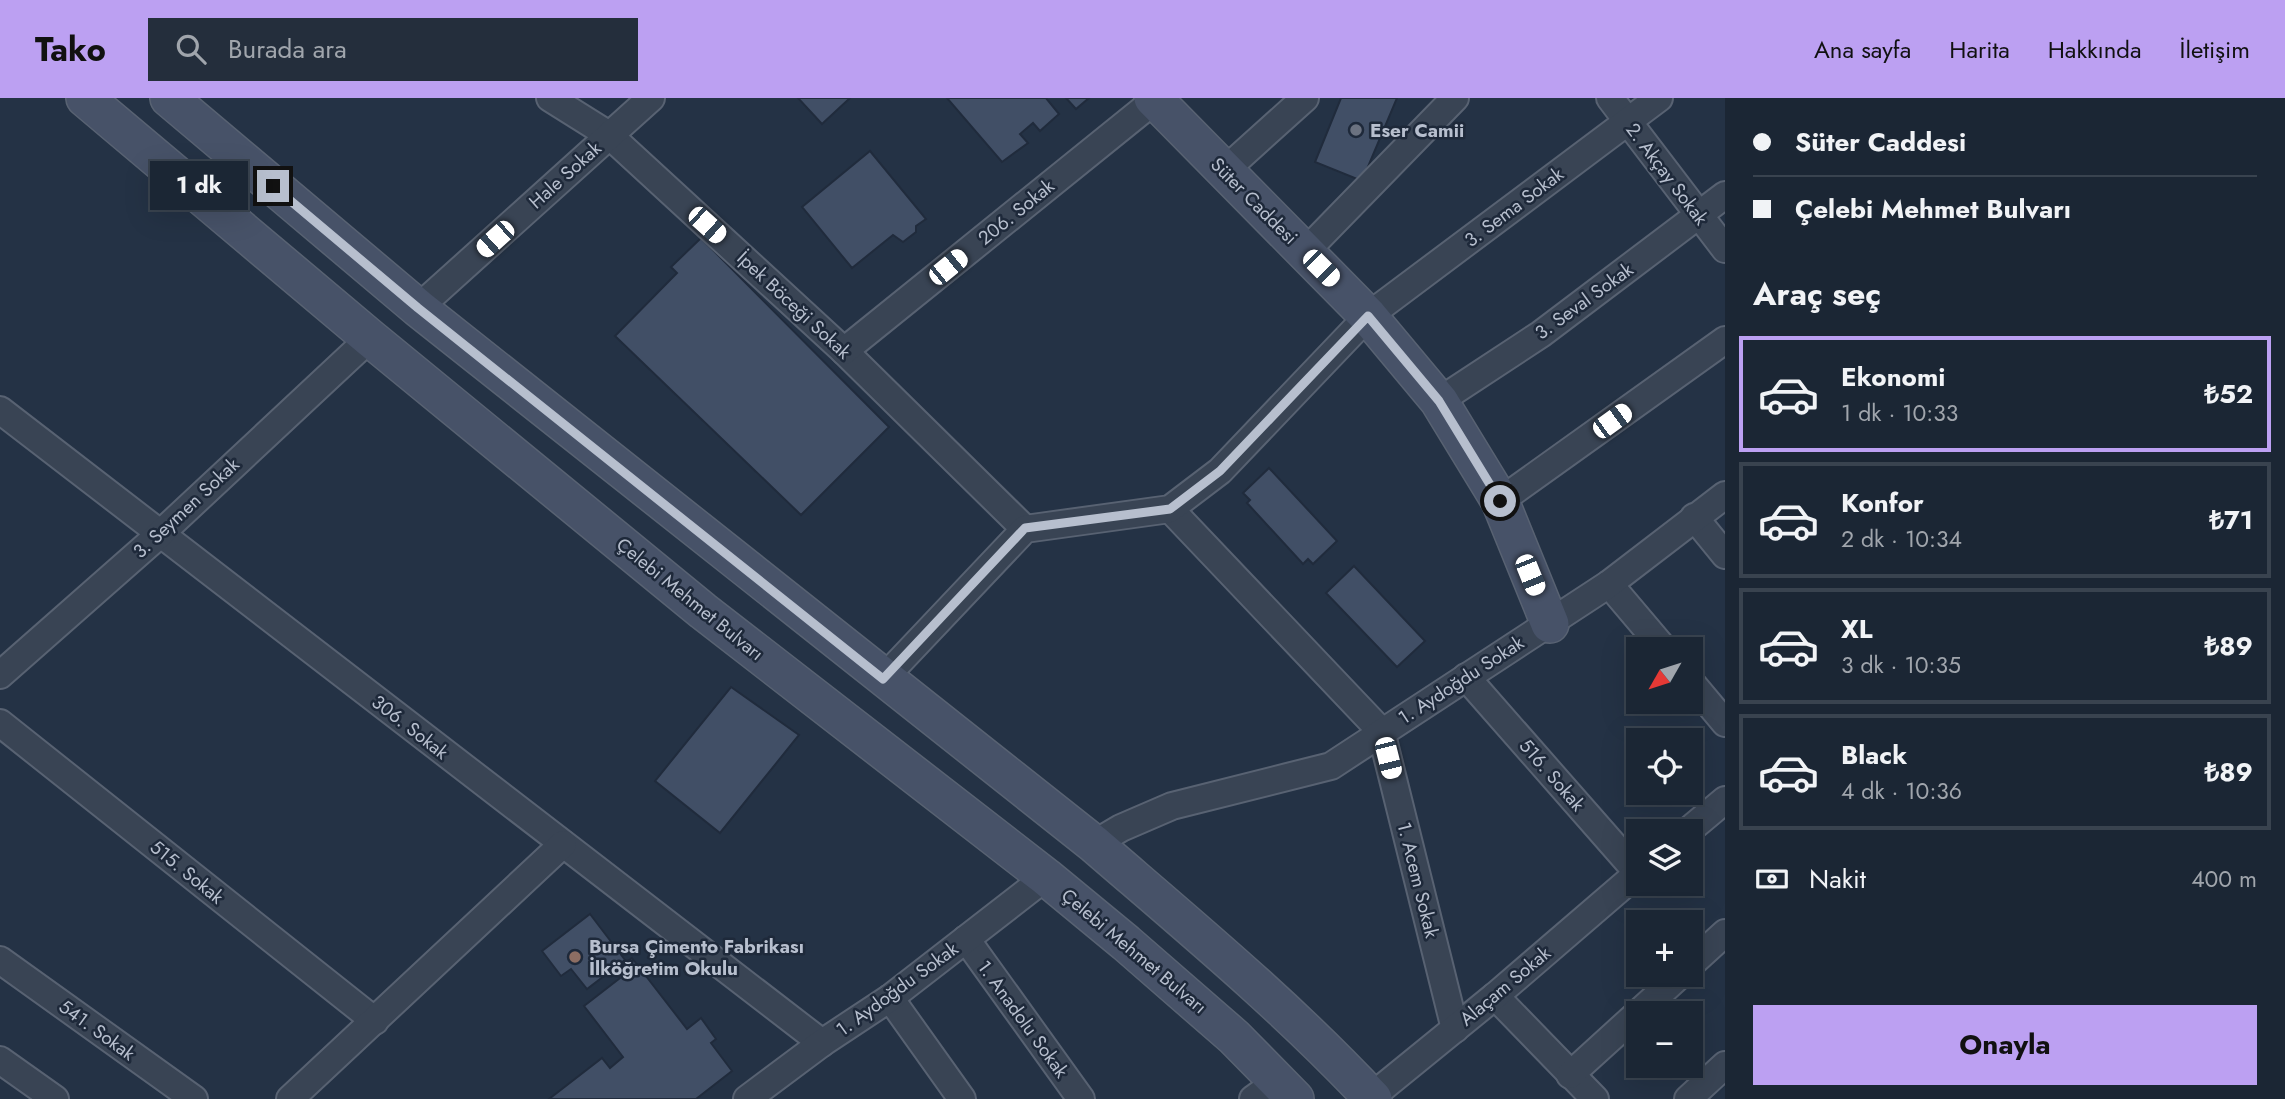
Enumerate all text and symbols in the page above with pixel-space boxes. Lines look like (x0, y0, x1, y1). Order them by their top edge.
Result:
search box (148, 18, 638, 81)
text: Tako (35, 26, 106, 73)
icon: search (172, 30, 210, 68)
text: Burada ara (228, 30, 347, 68)
text: Ana sayfa (1814, 32, 1911, 67)
text: Harita (1949, 32, 2010, 67)
text: Hakkında (2048, 32, 2142, 67)
text: İletişim (2180, 32, 2250, 67)
place label: Eser Camii (1370, 117, 1464, 144)
street label: 2. Akçay Sokak (1620, 117, 1715, 231)
marker: Eser Camii (1348, 122, 1364, 138)
text: Süter Caddesi (1795, 123, 1966, 161)
street label: Hale Sokak (523, 135, 608, 215)
street label: Süter Caddesi (1204, 151, 1304, 251)
street label: 3. Sema Sokak (1459, 160, 1570, 253)
callout: 1 dk (150, 162, 248, 210)
text: 1 dk (176, 168, 222, 202)
route end (257, 170, 289, 202)
street label: 206. Sokak (972, 172, 1060, 251)
text: Çelebi Mehmet Bulvarı (1795, 190, 2071, 228)
car (685, 203, 730, 247)
car (473, 217, 518, 261)
street label: İpek Böceği Sokak (731, 245, 858, 366)
car (926, 246, 971, 288)
car (1299, 246, 1344, 290)
street label: 3. Seval Sokak (1529, 256, 1639, 346)
text: Araç seç (1753, 271, 1881, 317)
text: Ekonomi (1841, 358, 1945, 396)
icon: car (1757, 363, 1820, 426)
text: ₺52 (2204, 375, 2253, 413)
text: 1 dk · 10:33 (1841, 396, 1958, 430)
car (1589, 400, 1636, 442)
street label: 3. Seymen Sokak (127, 451, 246, 564)
text: Konfor (1841, 484, 1924, 522)
route start (1484, 485, 1516, 517)
icon: car (1757, 489, 1820, 552)
text: ₺71 (2209, 501, 2253, 539)
text: 2 dk · 10:34 (1841, 522, 1962, 556)
street label: Çelebi Mehmet Bulvarı (611, 531, 769, 667)
car (1513, 552, 1548, 598)
text: XL (1841, 610, 1873, 648)
icon: car (1757, 615, 1820, 678)
text: ₺89 (2204, 627, 2253, 665)
street label: 1. Aydoğdu Sokak (1393, 629, 1530, 731)
north arrow (1626, 637, 1703, 714)
map controls (1626, 637, 1703, 1078)
text: 3 dk · 10:35 (1841, 648, 1961, 682)
street label: 306. Sokak (366, 688, 455, 766)
button: locate (1626, 728, 1703, 805)
street label: 516. Sokak (1513, 733, 1592, 818)
car (1373, 735, 1404, 781)
text: Black (1841, 736, 1907, 774)
icon: car (1757, 741, 1820, 804)
text: ₺89 (2204, 753, 2253, 791)
text: 4 dk · 10:36 (1841, 774, 1962, 808)
street label: 1. Acem Sokak (1391, 819, 1446, 941)
button: layers (1626, 819, 1703, 896)
street label: 515. Sokak (144, 834, 230, 911)
icon: cash (1753, 860, 1791, 898)
text: Nakit (1809, 860, 1866, 898)
text: 400 m (2191, 862, 2257, 896)
street label: Çelebi Mehmet Bulvarı (1055, 882, 1213, 1020)
button: + (1626, 910, 1703, 987)
place label: Bursa Çimento Fabrikası İlköğretim Okulu (589, 933, 804, 982)
street label: 1. Aydoğdu Sokak (830, 935, 964, 1043)
street label: Alaçam Sokak (1454, 939, 1557, 1032)
marker: Bursa Çimento Fabrikası İlköğretim Okulu (567, 949, 583, 965)
street label: 1. Anadolu Sokak (971, 955, 1075, 1084)
street label: 541. Sokak (53, 993, 141, 1067)
button: − (1626, 1001, 1703, 1078)
button: Onayla (1753, 1005, 2257, 1085)

